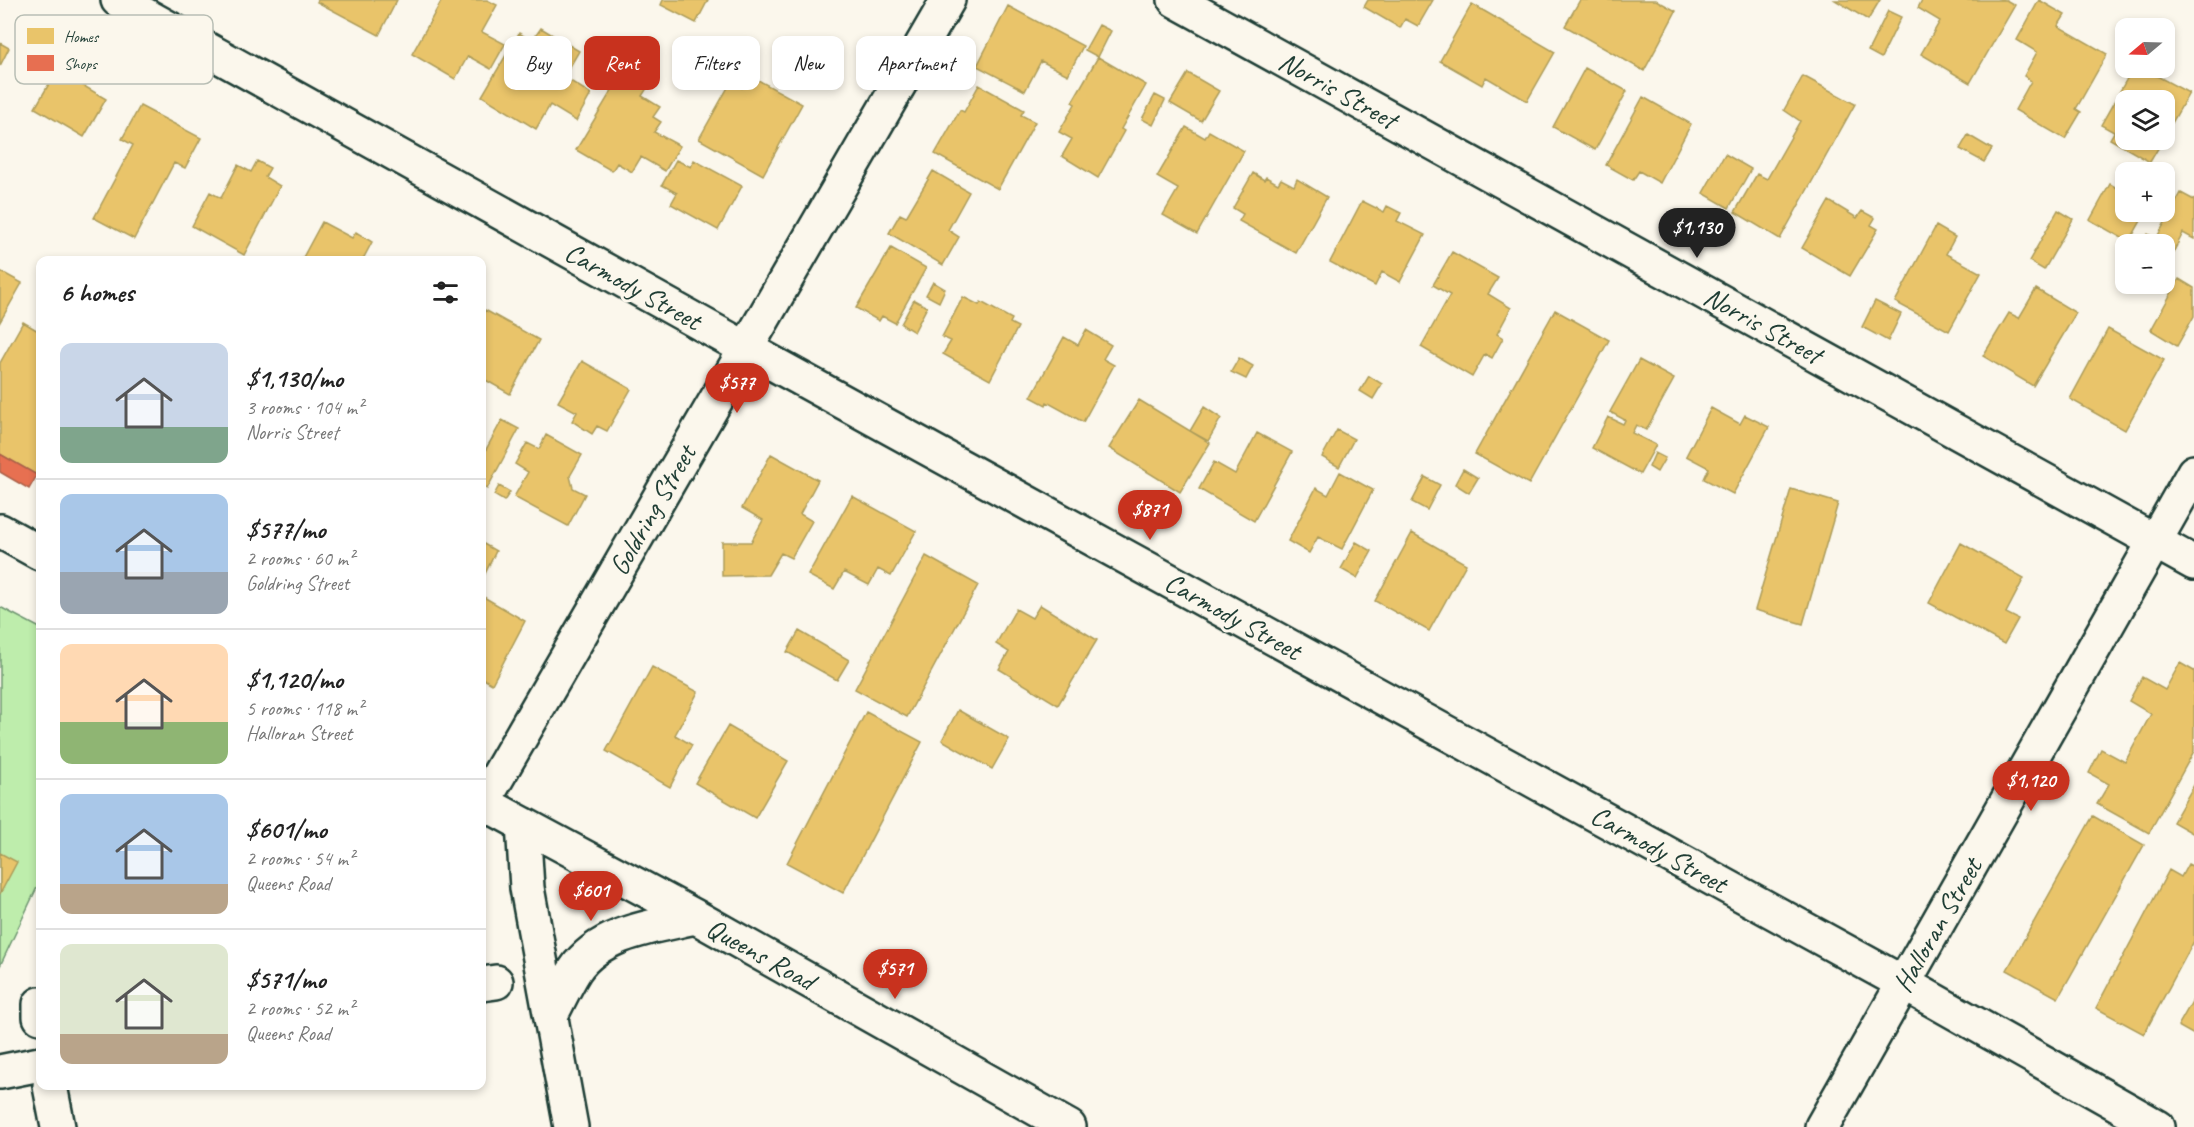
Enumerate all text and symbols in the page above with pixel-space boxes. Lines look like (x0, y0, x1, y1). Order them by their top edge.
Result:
legend (15, 15, 213, 84)
north arrow (2115, 18, 2175, 78)
map controls (2115, 18, 2175, 294)
text: Homes (64, 27, 100, 47)
chip: Buy (504, 36, 572, 90)
chip: Rent (584, 36, 660, 90)
chip: Filters (672, 36, 760, 90)
chip: New (772, 36, 844, 90)
chip: Apartment (856, 36, 976, 90)
street label: Norris Street (1273, 43, 1406, 138)
text: Shops (64, 54, 98, 74)
button: layers (2115, 90, 2175, 150)
button: + (2115, 162, 2175, 222)
pin: $1,130 (1648, 208, 1746, 259)
text: $1,130 (1673, 215, 1721, 240)
street label: Carmody Street (559, 234, 710, 339)
button: − (2115, 234, 2175, 294)
text: 6 homes (60, 276, 134, 309)
icon: filters (429, 276, 462, 309)
street label: Norris Street (1698, 278, 1831, 373)
text: $1,130/mo (246, 362, 343, 395)
pin: $577 (701, 363, 773, 414)
icon: home (108, 367, 180, 439)
text: $577 (719, 370, 755, 395)
text: 3 rooms · 104 m² (246, 395, 363, 420)
text: Norris Street (246, 420, 338, 445)
street label: Goldring Street (601, 436, 705, 581)
pin: $871 (1114, 490, 1186, 541)
text: $871 (1132, 497, 1168, 522)
text: $577/mo (246, 513, 325, 546)
icon: home (108, 518, 180, 590)
text: 2 rooms · 60 m² (246, 546, 354, 571)
street label: Carmody Street (1159, 564, 1310, 669)
text: Goldring Street (246, 571, 349, 596)
text: $1,120/mo (246, 663, 343, 696)
icon: home (108, 668, 180, 740)
text: 5 rooms · 118 m² (246, 696, 363, 721)
text: Halloran Street (246, 721, 352, 746)
pin: $1,120 (1982, 761, 2080, 812)
text: $1,120 (2007, 768, 2055, 793)
street label: Carmody Street (1585, 797, 1736, 902)
text: $601/mo (246, 813, 327, 846)
icon: home (108, 818, 180, 890)
text: 2 rooms · 54 m² (246, 846, 354, 871)
street label: Halloran Street (1885, 849, 1991, 998)
text: Queens Road (246, 871, 331, 896)
pin: $601 (555, 871, 627, 922)
text: $601 (573, 878, 609, 903)
street label: Queens Road (701, 910, 825, 1000)
pin: $571 (859, 949, 931, 1000)
text: $571 (877, 956, 913, 981)
text: $571/mo (246, 963, 326, 996)
icon: home (108, 968, 180, 1040)
text: 2 rooms · 52 m² (246, 996, 354, 1021)
text: Queens Road (246, 1021, 331, 1046)

